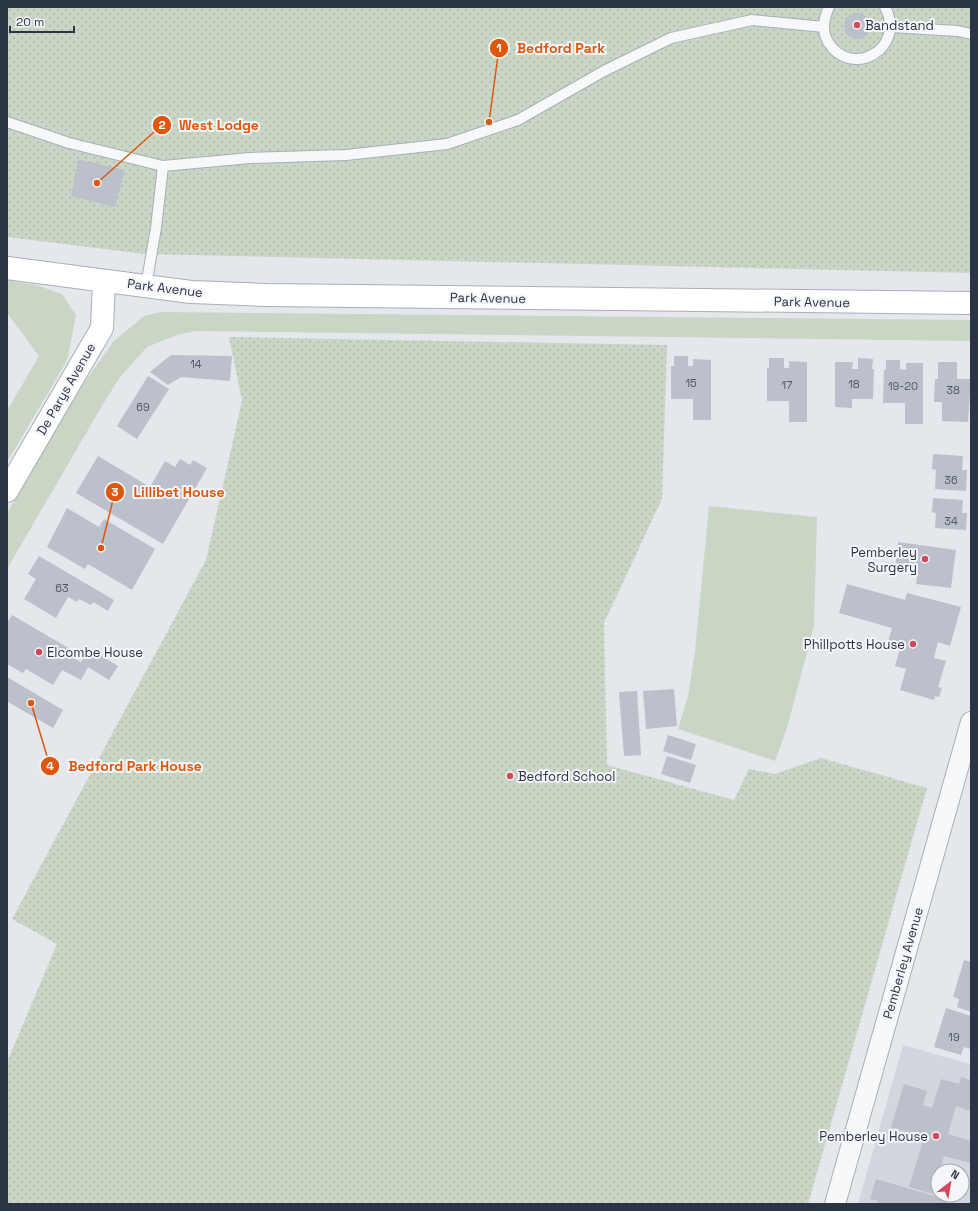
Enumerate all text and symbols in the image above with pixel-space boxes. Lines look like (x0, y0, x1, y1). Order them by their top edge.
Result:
scale bar (10, 8, 74, 34)
text: 20 m (16, 14, 44, 30)
place label: Bandstand (865, 17, 934, 34)
marker: Bandstand (852, 20, 862, 30)
callout: Bedford Park (489, 35, 613, 61)
text: Bedford Park (517, 39, 605, 57)
text: 1 (496, 40, 502, 56)
callout: West Lodge (152, 112, 267, 138)
text: West Lodge (179, 116, 259, 134)
text: 2 (158, 117, 166, 133)
street label: Park Avenue (126, 275, 204, 301)
street label: Park Avenue (450, 289, 526, 307)
street label: Park Avenue (774, 293, 850, 311)
street label: De Parys Avenue (33, 340, 99, 438)
house number: 14 (190, 357, 202, 371)
house number: 15 (685, 376, 697, 390)
house number: 18 (848, 377, 860, 391)
house number: 17 (782, 378, 792, 392)
house number: 19-20 (888, 379, 918, 393)
house number: 38 (946, 383, 960, 397)
house number: 69 (136, 400, 150, 414)
house number: 36 (944, 473, 958, 487)
callout: Lillibet House (105, 479, 232, 505)
text: Lillibet House (134, 483, 225, 501)
text: 3 (111, 484, 119, 500)
house number: 34 (944, 514, 958, 528)
place label: Pemberley Surgery (851, 544, 917, 576)
marker: Pemberley Surgery (920, 554, 930, 564)
house number: 63 (55, 581, 69, 595)
place label: Phillpotts House (804, 636, 905, 653)
marker: Phillpotts House (908, 639, 918, 649)
place label: Elcombe House (47, 644, 143, 661)
marker: Elcombe House (34, 647, 44, 657)
callout: Bedford Park House (40, 753, 210, 779)
text: Bedford Park House (68, 757, 202, 775)
text: 4 (46, 758, 54, 774)
place label: Bedford School (518, 768, 615, 785)
marker: Bedford School (505, 771, 515, 781)
street label: Pemberley Avenue (879, 905, 927, 1021)
house number: 19 (948, 1030, 960, 1044)
place label: Pemberley House (819, 1128, 928, 1145)
marker: Pemberley House (931, 1131, 941, 1141)
north arrow (930, 1163, 970, 1203)
text: N (948, 1167, 962, 1182)

